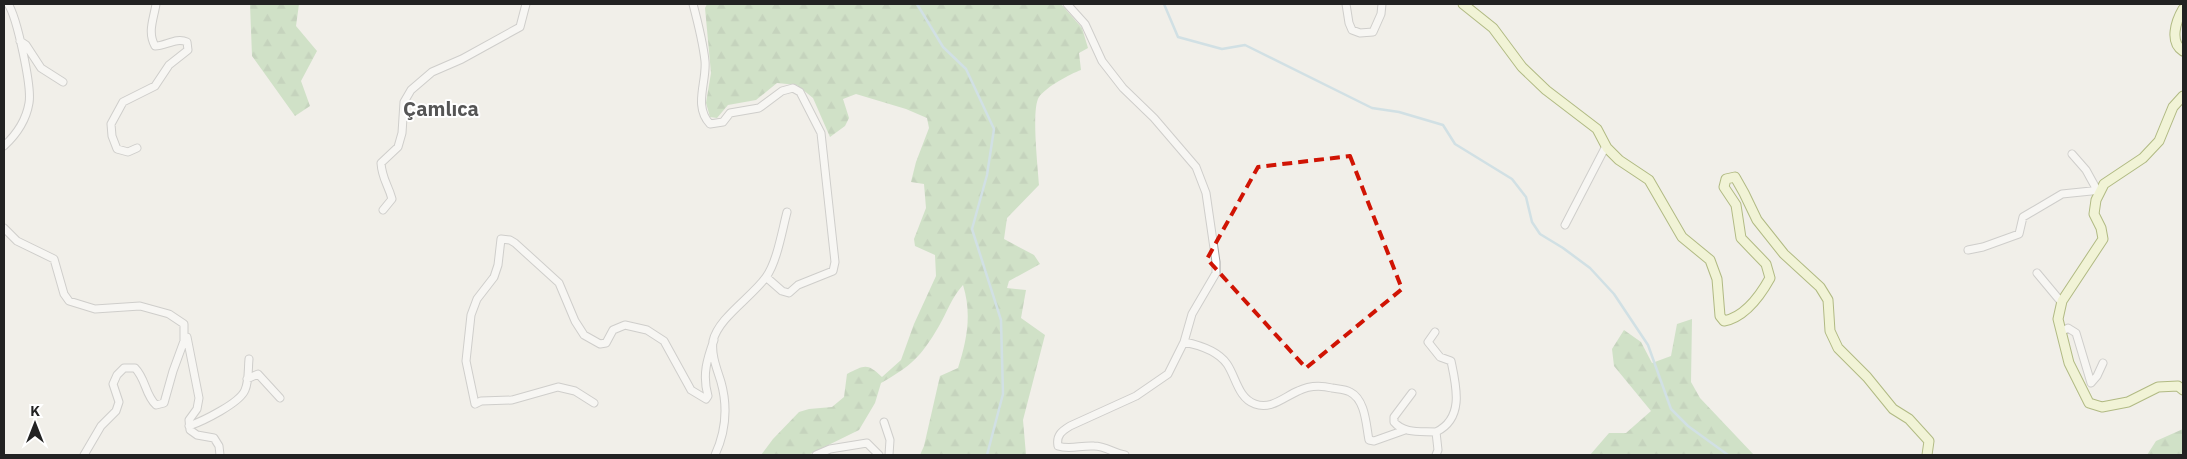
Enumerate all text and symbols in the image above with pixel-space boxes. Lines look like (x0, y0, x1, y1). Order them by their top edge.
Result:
district label: Çamlıca (403, 95, 479, 122)
north arrow (10, 399, 60, 449)
text: K (30, 402, 40, 420)

